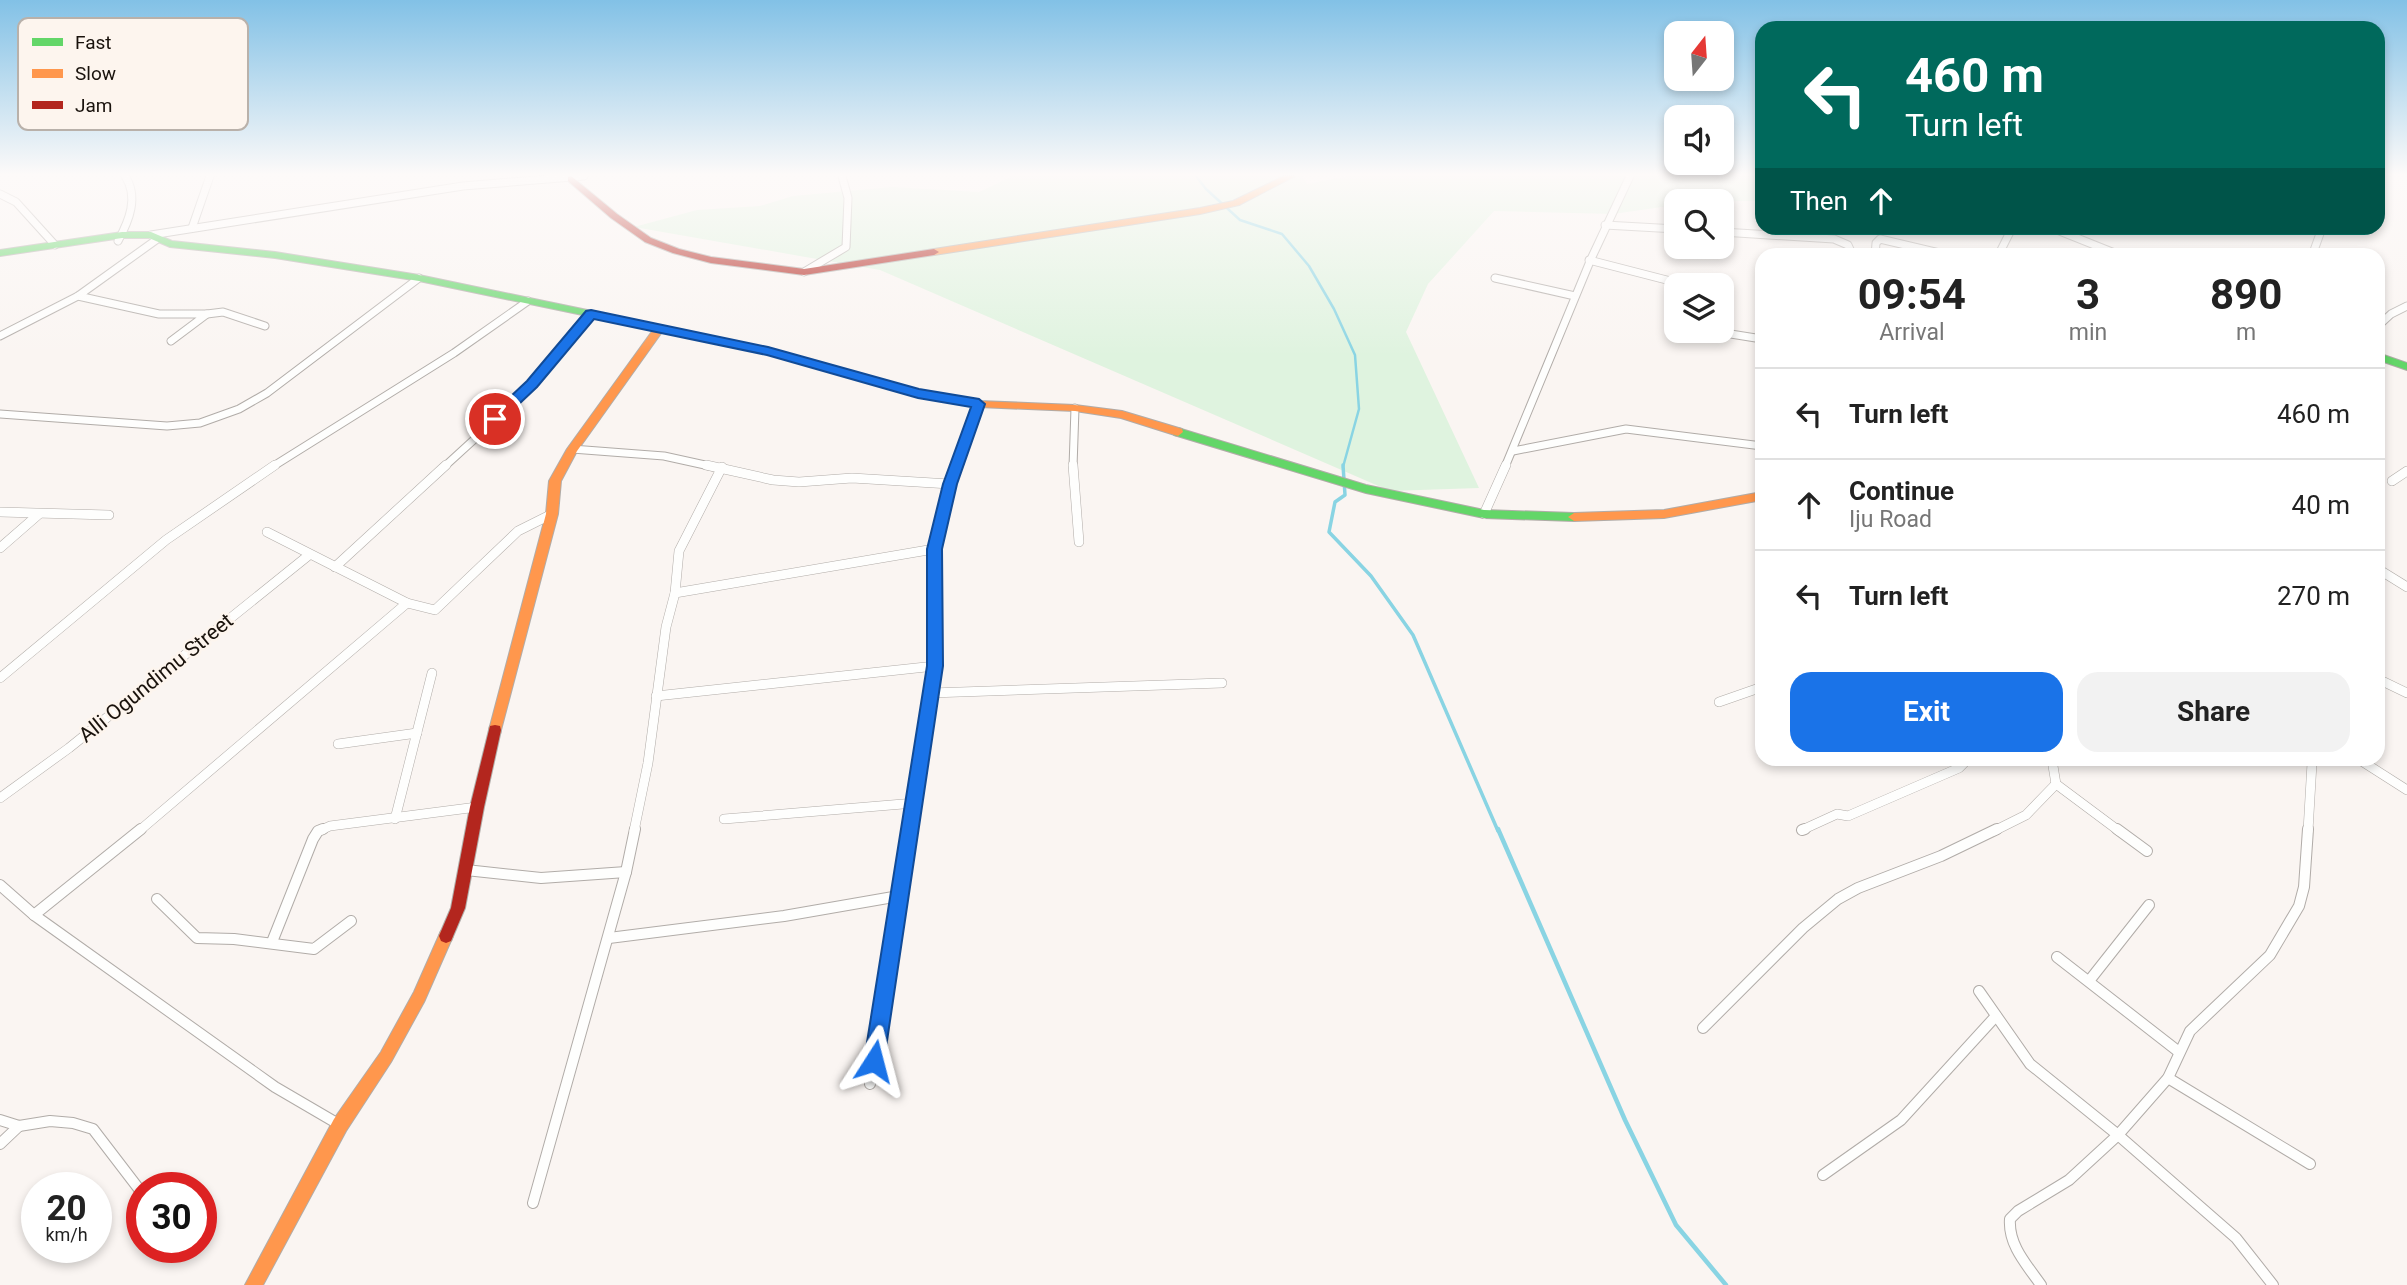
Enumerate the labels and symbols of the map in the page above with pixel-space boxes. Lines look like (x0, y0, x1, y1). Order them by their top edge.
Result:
legend (18, 18, 248, 130)
north arrow (1664, 21, 1734, 91)
text: Fast (75, 31, 112, 54)
text: Slow (75, 62, 116, 85)
text: Jam (75, 94, 112, 117)
pin (465, 389, 525, 449)
street label: Alli Ogundimu Street (74, 608, 238, 747)
position arrow (837, 1024, 911, 1098)
speed limit sign: 30 (126, 1172, 217, 1263)

